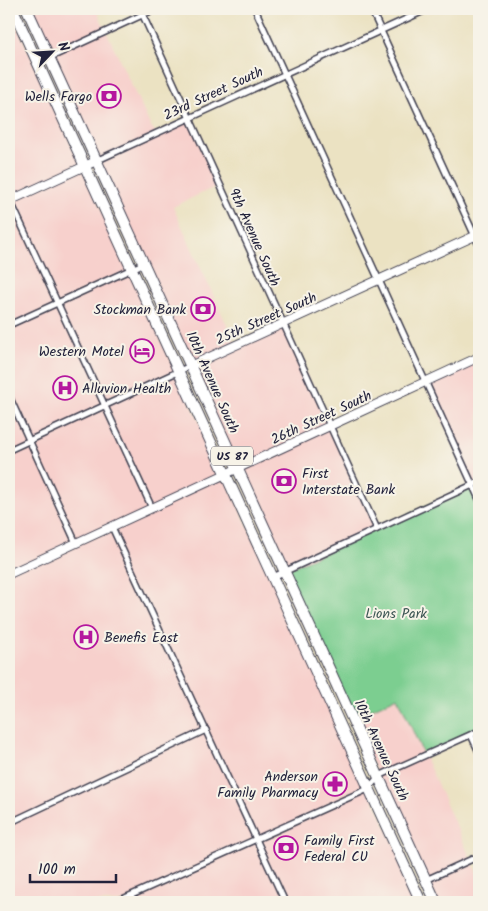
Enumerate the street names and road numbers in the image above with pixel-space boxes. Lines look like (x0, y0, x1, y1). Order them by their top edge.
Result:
street label: 23rd Street South (160, 61, 267, 127)
street label: 9th Avenue South (223, 185, 286, 290)
street label: 25th Street South (212, 287, 321, 351)
street label: 10th Avenue South (180, 328, 245, 437)
street label: 26th Street South (267, 385, 375, 451)
road number: US 87 (211, 446, 253, 466)
street label: 10th Avenue South (348, 696, 414, 805)

